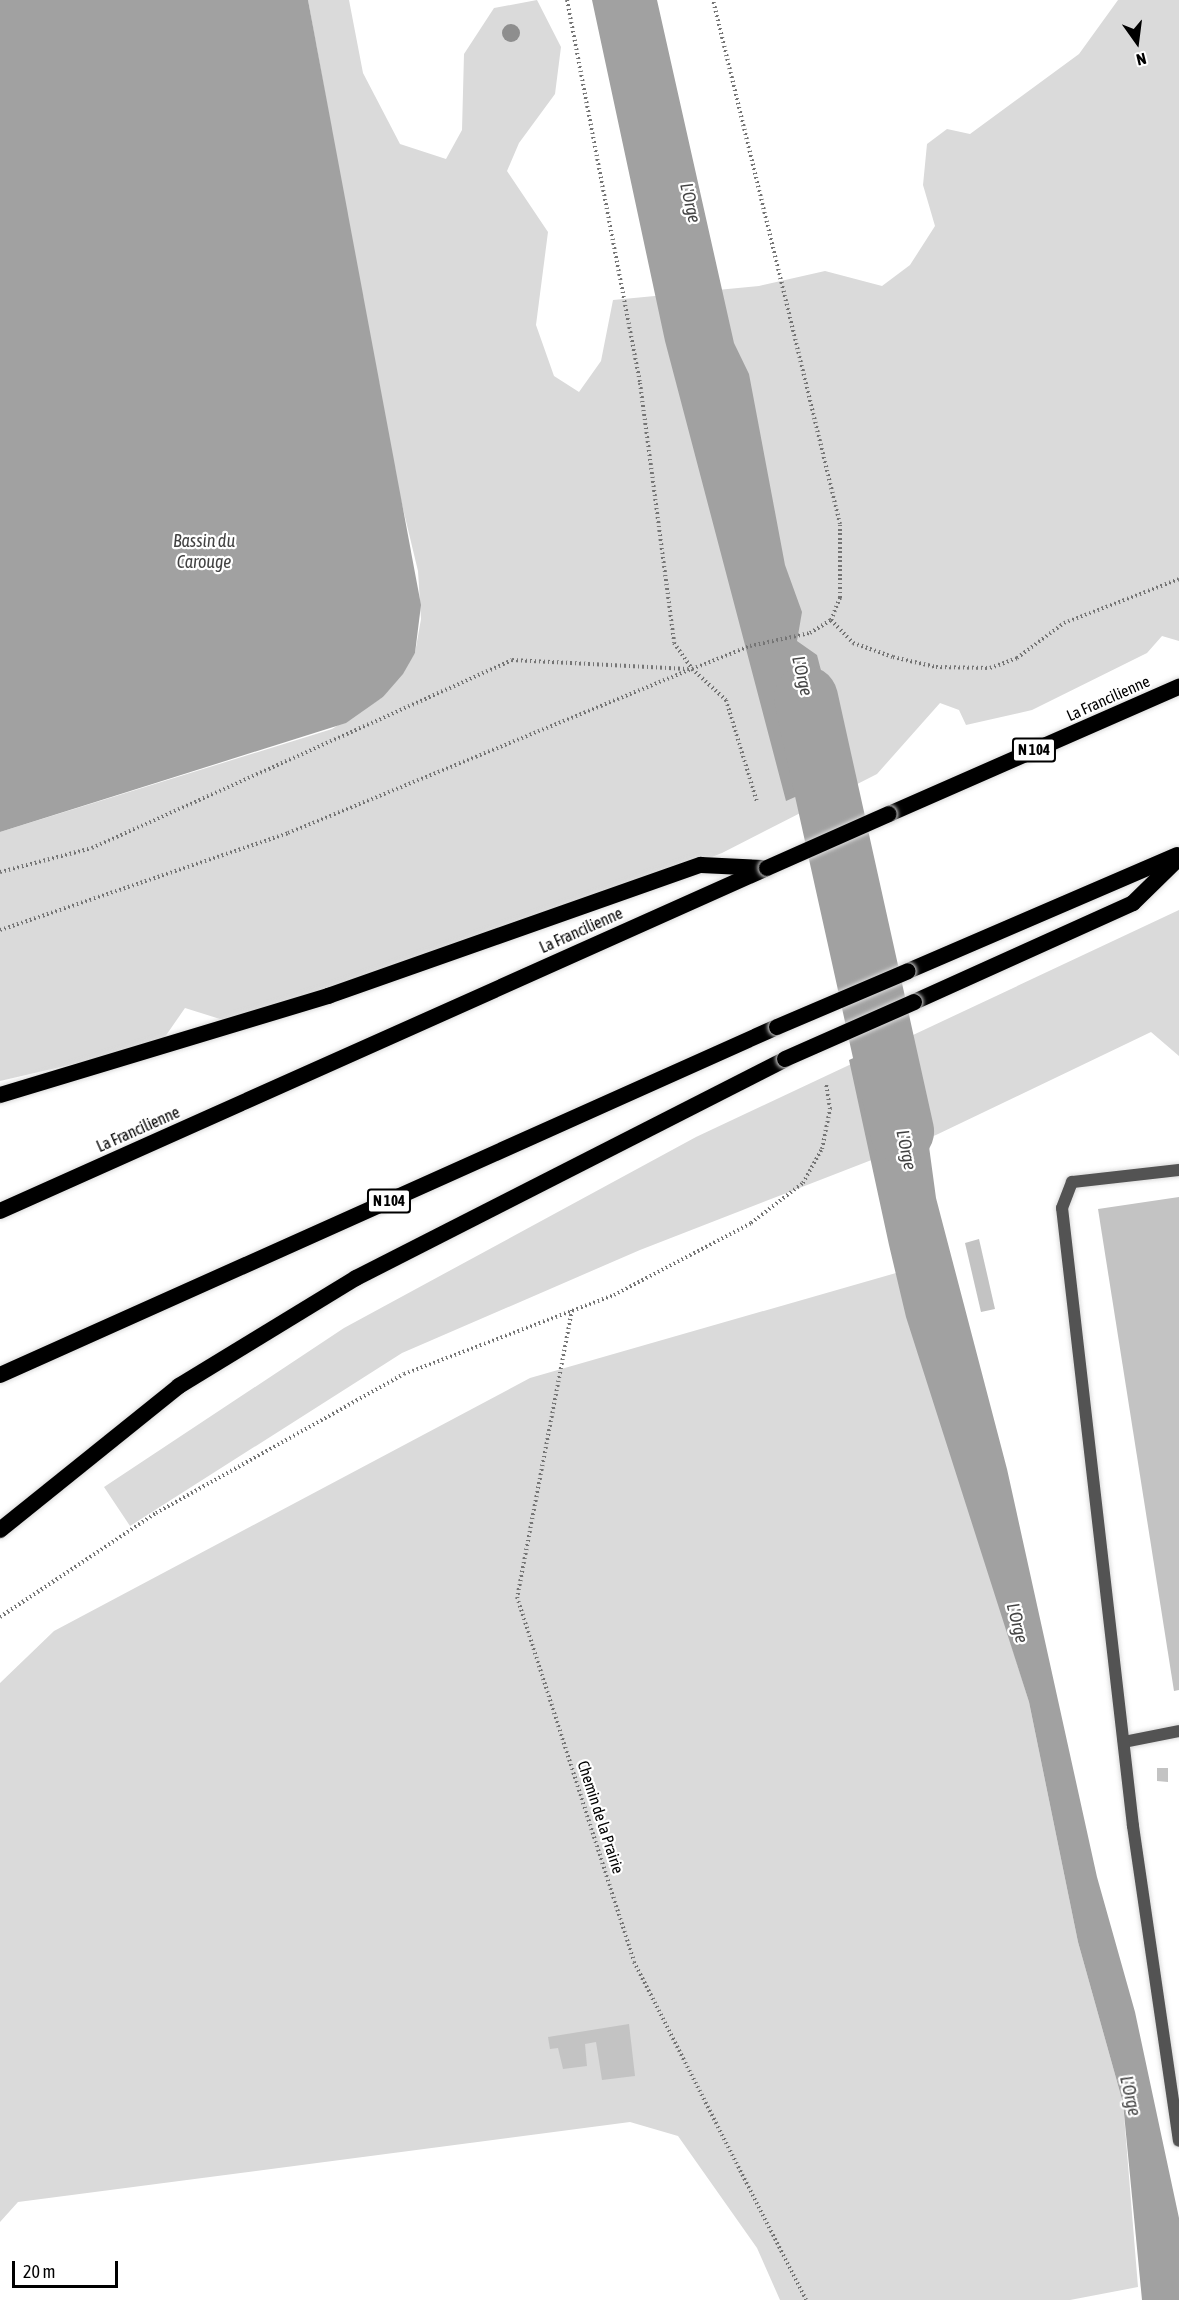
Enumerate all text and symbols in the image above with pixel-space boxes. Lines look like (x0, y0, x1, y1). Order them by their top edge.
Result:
north arrow (1107, 12, 1167, 72)
text: N (1135, 50, 1148, 69)
water label: L'Orge (675, 181, 705, 225)
water label: Bassin du Carouge (173, 531, 235, 574)
water label: L'Orge (787, 654, 817, 698)
street label: La Francilienne (1063, 671, 1153, 725)
road number: N 104 (1012, 738, 1056, 762)
street label: La Francilienne (536, 903, 626, 957)
street label: La Francilienne (93, 1102, 183, 1156)
water label: L'Orge (891, 1128, 921, 1172)
road number: N 104 (366, 1189, 412, 1213)
water label: L'Orge (1002, 1601, 1032, 1645)
street label: Chemin de la Prairie (574, 1758, 628, 1876)
water label: L'Orge (1115, 2074, 1145, 2118)
scale bar (15, 2249, 122, 2287)
text: 20 m (23, 2261, 55, 2282)

